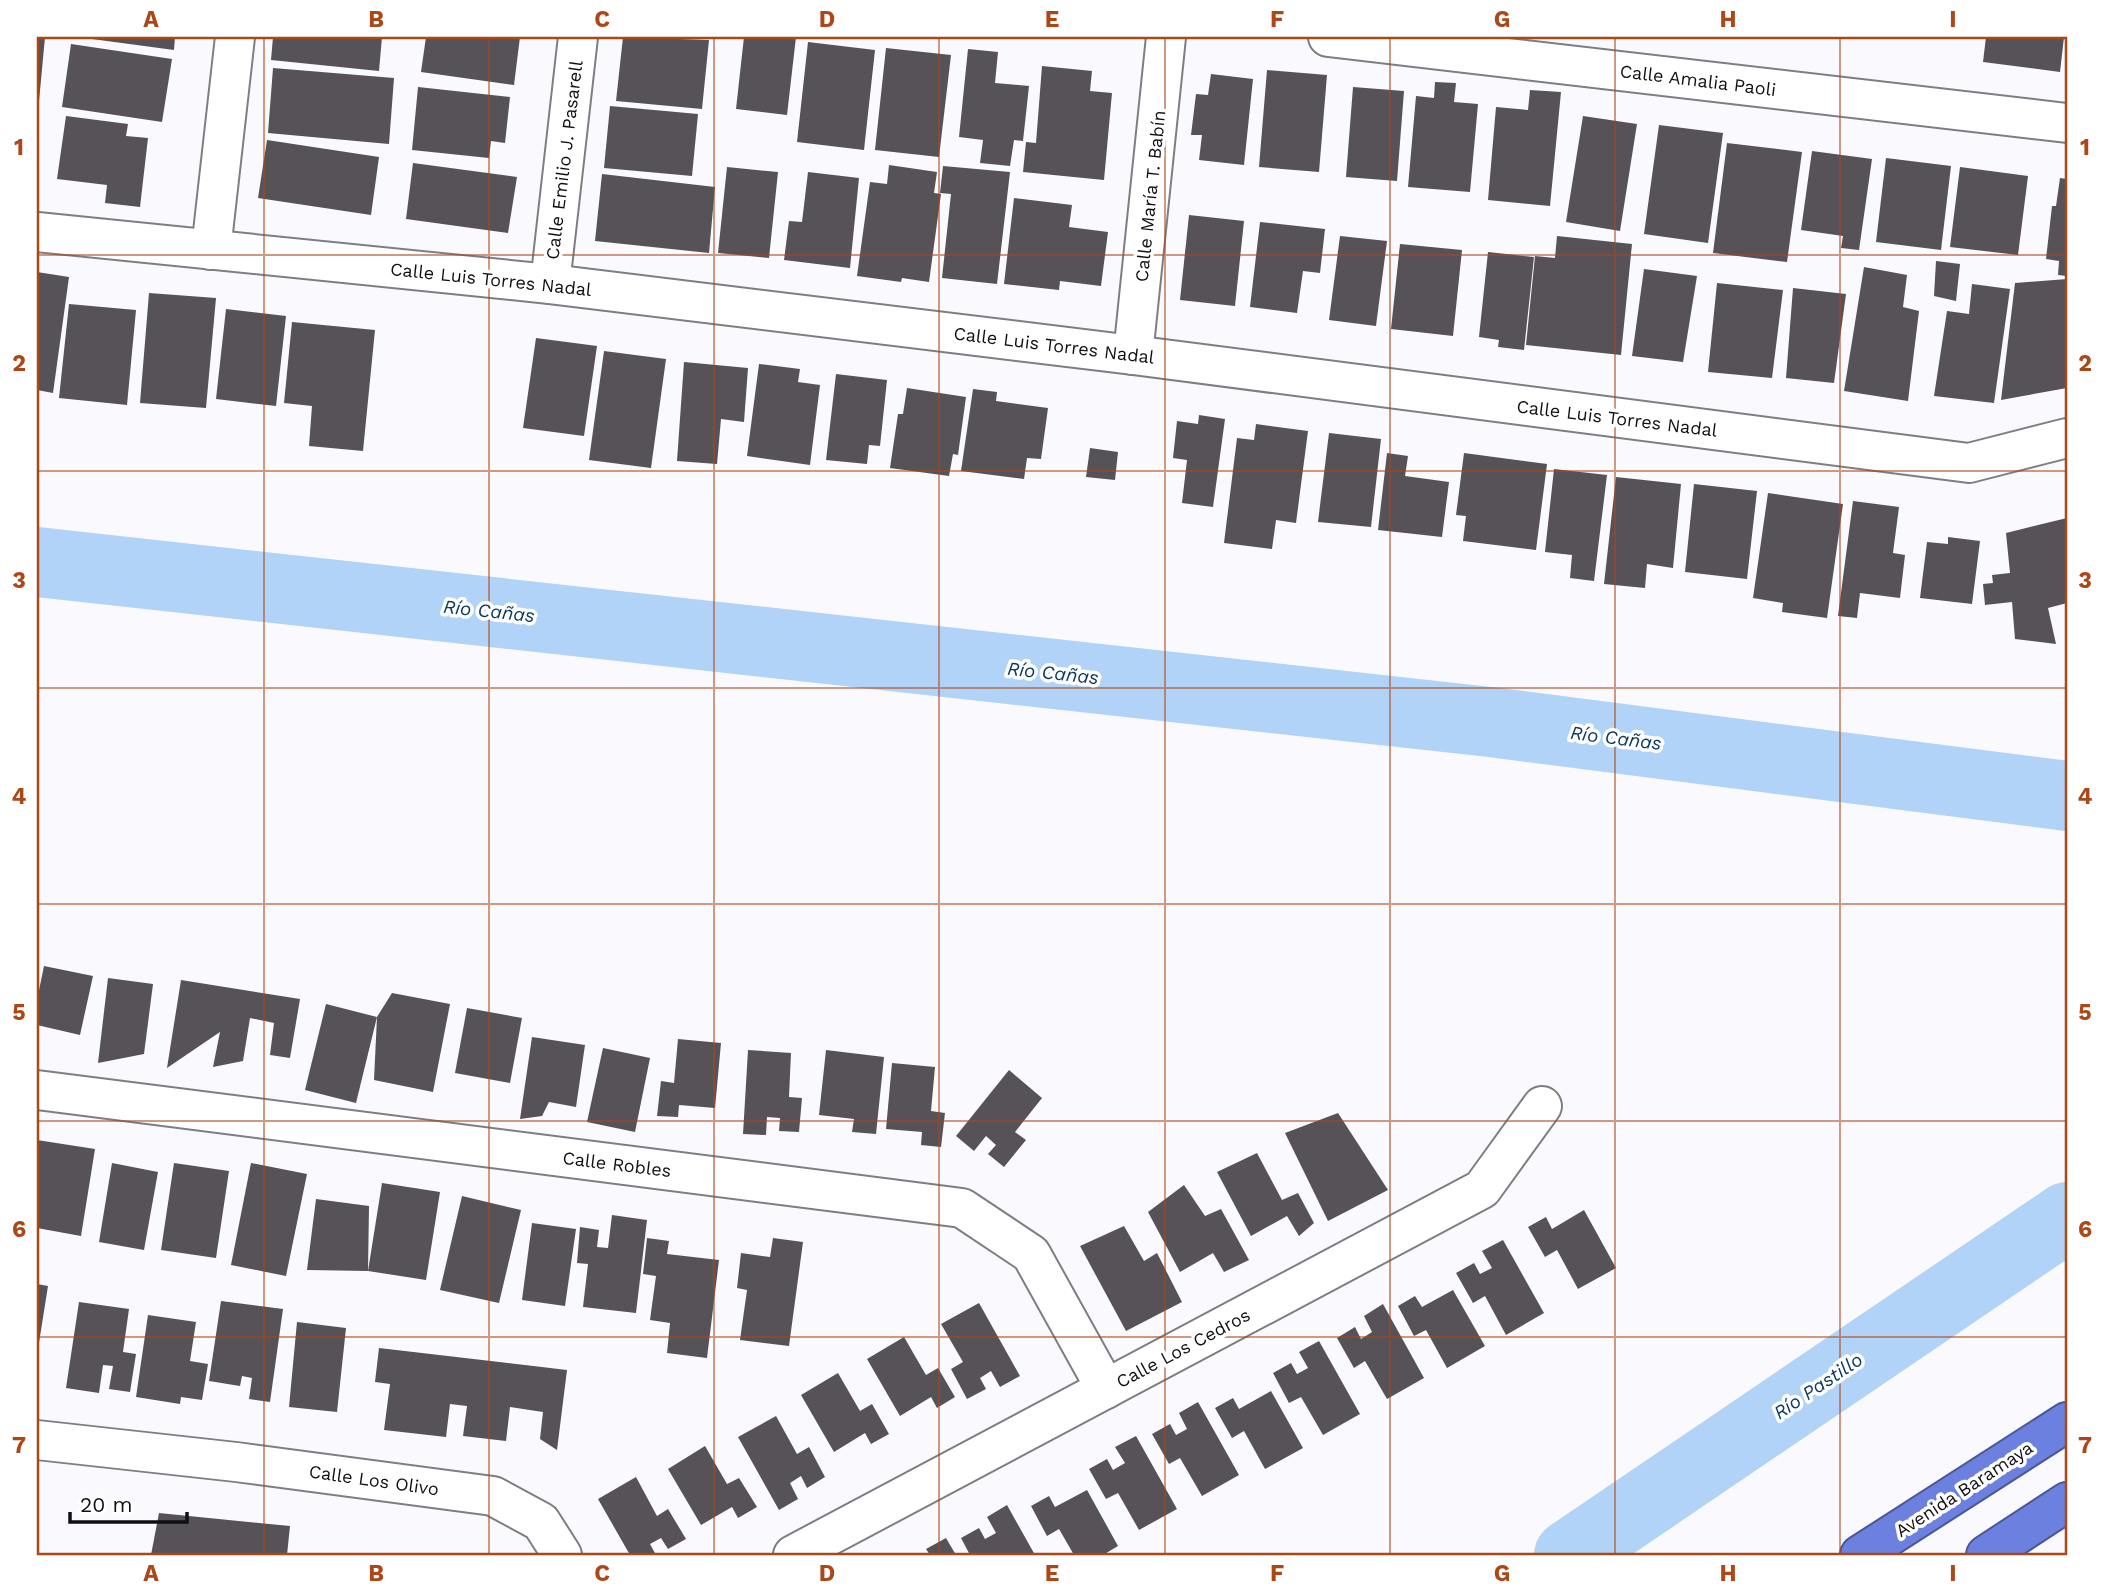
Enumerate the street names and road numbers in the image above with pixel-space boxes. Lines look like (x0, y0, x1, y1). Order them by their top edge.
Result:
street label: Calle Emilio J. Pasarell (541, 59, 587, 261)
street label: Calle Amalia Paoli (1619, 60, 1777, 100)
street label: Calle María T. Babín (1131, 109, 1169, 283)
street label: Calle Luis Torres Nadal (389, 258, 593, 300)
street label: Calle Luis Torres Nadal (952, 322, 1156, 368)
street label: Calle Luis Torres Nadal (1515, 395, 1719, 441)
street label: Calle Robles (562, 1147, 672, 1181)
street label: Calle Los Cedros (1113, 1304, 1253, 1392)
street label: Avenida Baramaya (1891, 1437, 2037, 1541)
street label: Calle Los Olivo (308, 1460, 440, 1500)

